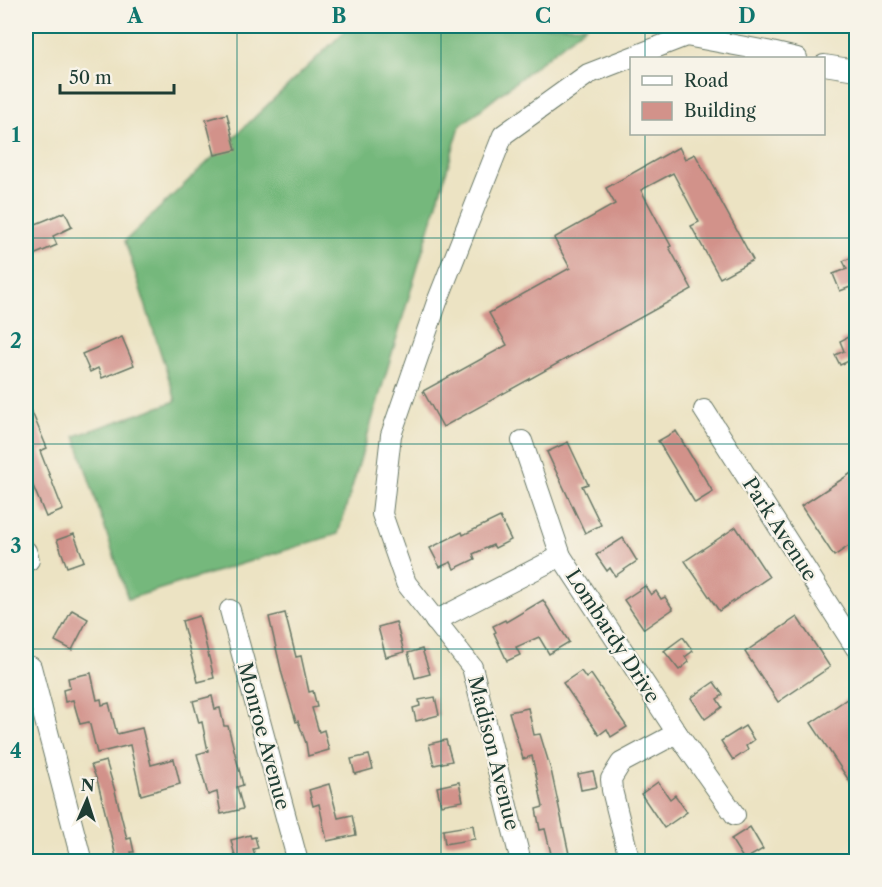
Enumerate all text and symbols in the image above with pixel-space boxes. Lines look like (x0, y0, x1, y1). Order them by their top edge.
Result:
text: A (126, 4, 143, 28)
text: B (332, 4, 347, 28)
text: C (535, 4, 551, 28)
text: D (738, 4, 756, 28)
scale bar (60, 57, 174, 95)
legend (630, 57, 825, 135)
text: 50 m (69, 67, 112, 89)
text: Road (684, 70, 729, 92)
text: Building (684, 100, 756, 122)
text: 1 (12, 123, 21, 147)
text: 2 (10, 329, 22, 353)
street label: Park Avenue (738, 473, 822, 585)
text: 3 (10, 534, 22, 558)
street label: Lombardy Drive (561, 565, 665, 707)
street label: Monroe Avenue (233, 660, 295, 812)
street label: Madison Avenue (463, 673, 525, 833)
text: 4 (10, 739, 22, 763)
north arrow (57, 770, 117, 830)
text: N (80, 775, 95, 795)

